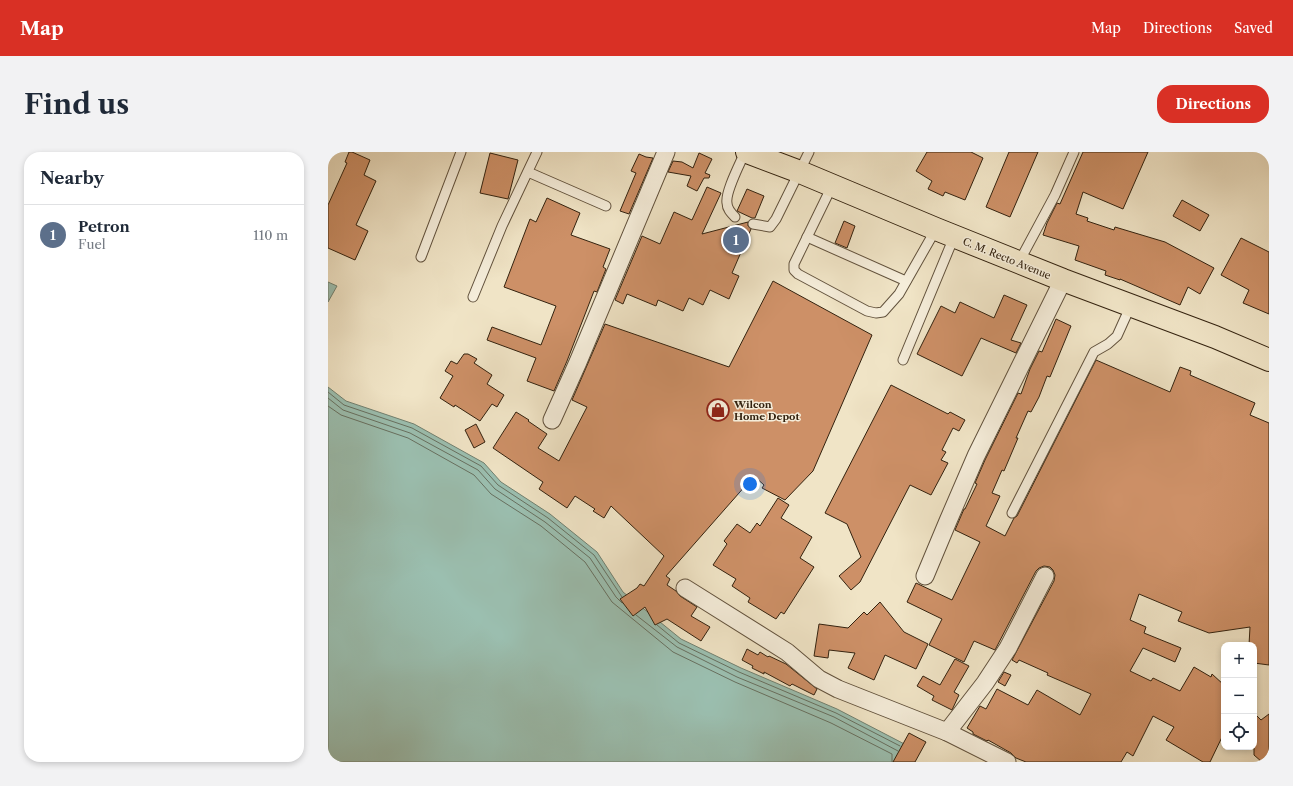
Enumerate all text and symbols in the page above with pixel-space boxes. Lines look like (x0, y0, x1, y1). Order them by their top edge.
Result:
text: Map (20, 17, 64, 40)
text: Map (1091, 19, 1121, 37)
text: Directions (1143, 19, 1212, 37)
text: Saved (1234, 19, 1273, 37)
button: Directions (1157, 85, 1269, 123)
text: Find us (24, 87, 129, 121)
text: Nearby (40, 168, 104, 188)
text: Petron (78, 217, 130, 236)
pin: 1 (723, 225, 749, 255)
text: 1 (50, 227, 56, 243)
text: 110 m (253, 227, 288, 243)
street label: C. M. Recto Avenue (961, 235, 1053, 282)
text: Fuel (78, 236, 106, 252)
shop icon: Wilcon Home Depot (705, 397, 731, 423)
place label: Wilcon Home Depot (733, 398, 799, 423)
your location (740, 474, 760, 494)
map controls (1221, 642, 1257, 750)
button: + (1221, 642, 1257, 678)
button: − (1221, 678, 1257, 714)
button: locate (1221, 714, 1257, 750)

